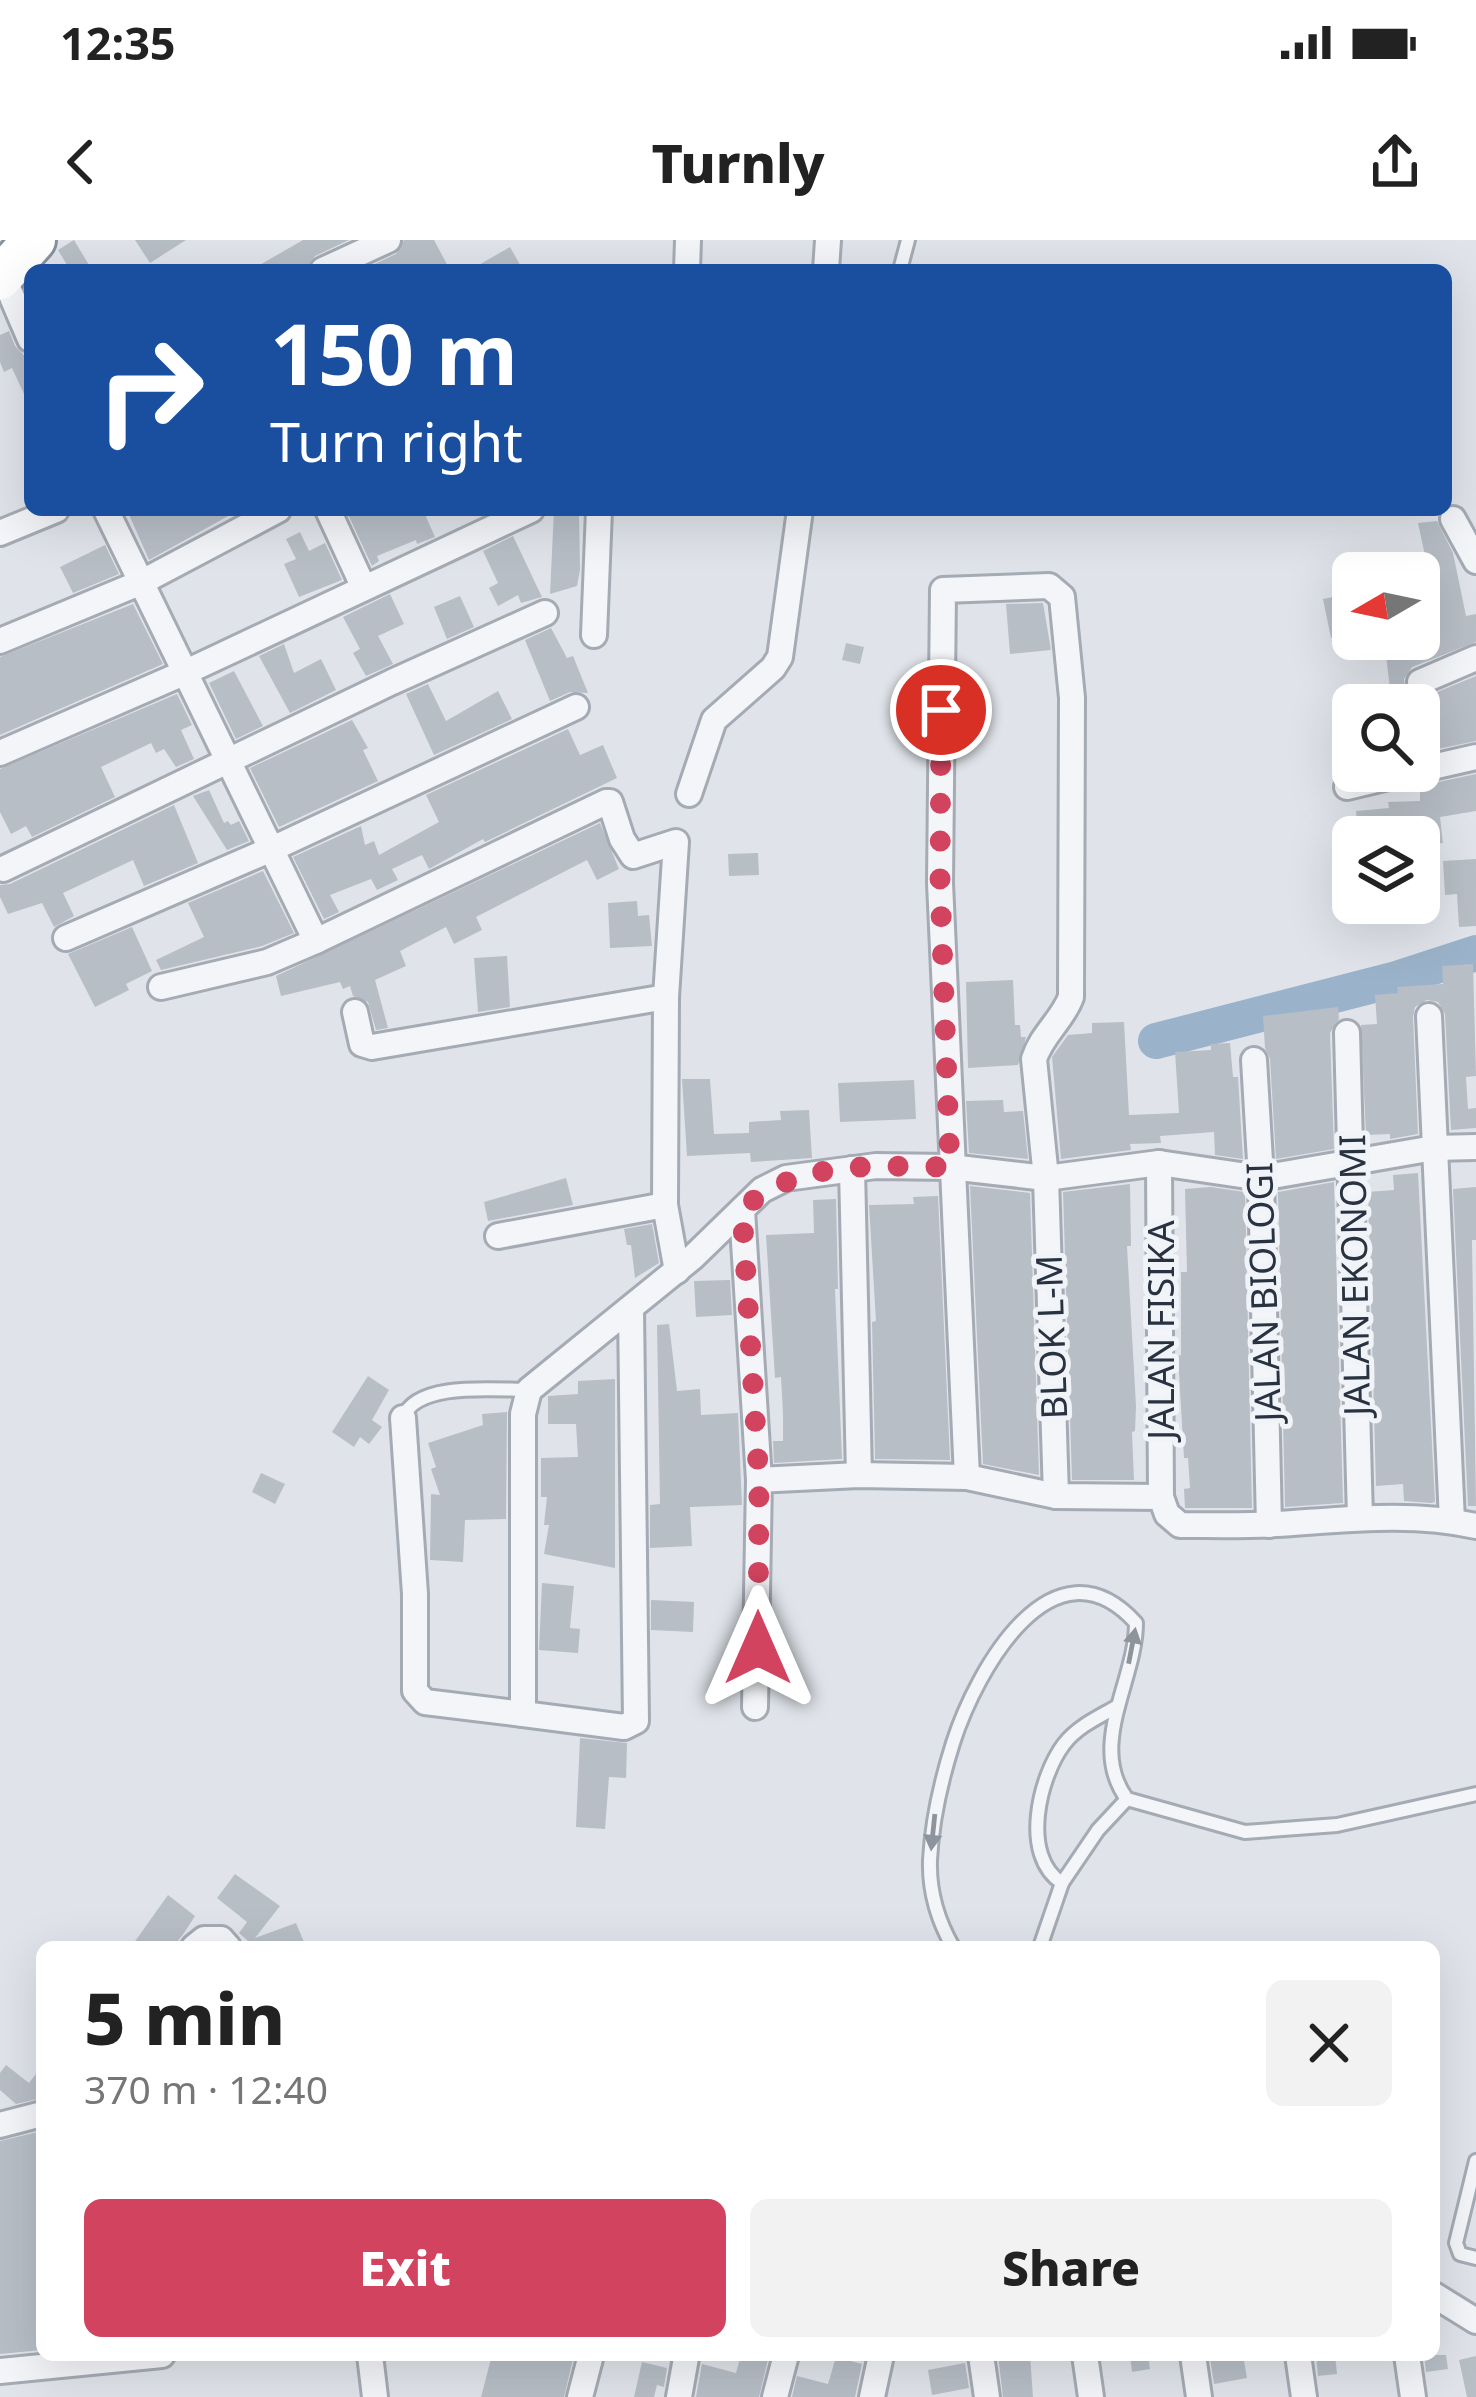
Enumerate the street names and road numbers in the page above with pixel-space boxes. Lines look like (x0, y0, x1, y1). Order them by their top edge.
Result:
street label: JALAN EKONOMI (1327, 1134, 1381, 1419)
street label: JALAN BIOLOGI (1234, 1161, 1292, 1426)
street label: JALAN FISIKA (1136, 1220, 1185, 1443)
street label: BLOK L-M (1024, 1254, 1078, 1420)

